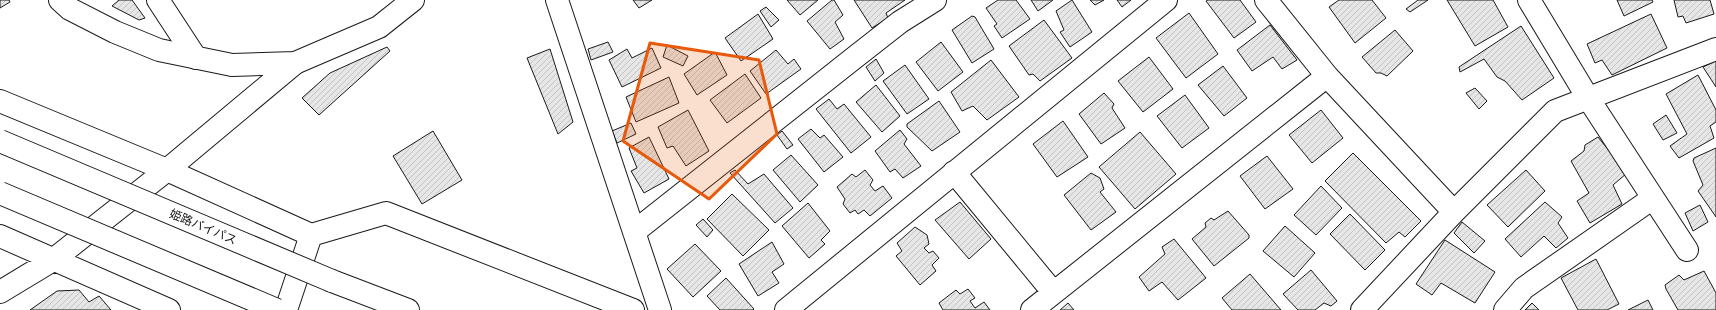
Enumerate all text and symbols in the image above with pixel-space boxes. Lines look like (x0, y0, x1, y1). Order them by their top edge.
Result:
street label: 姫路バイパス (167, 206, 239, 247)

